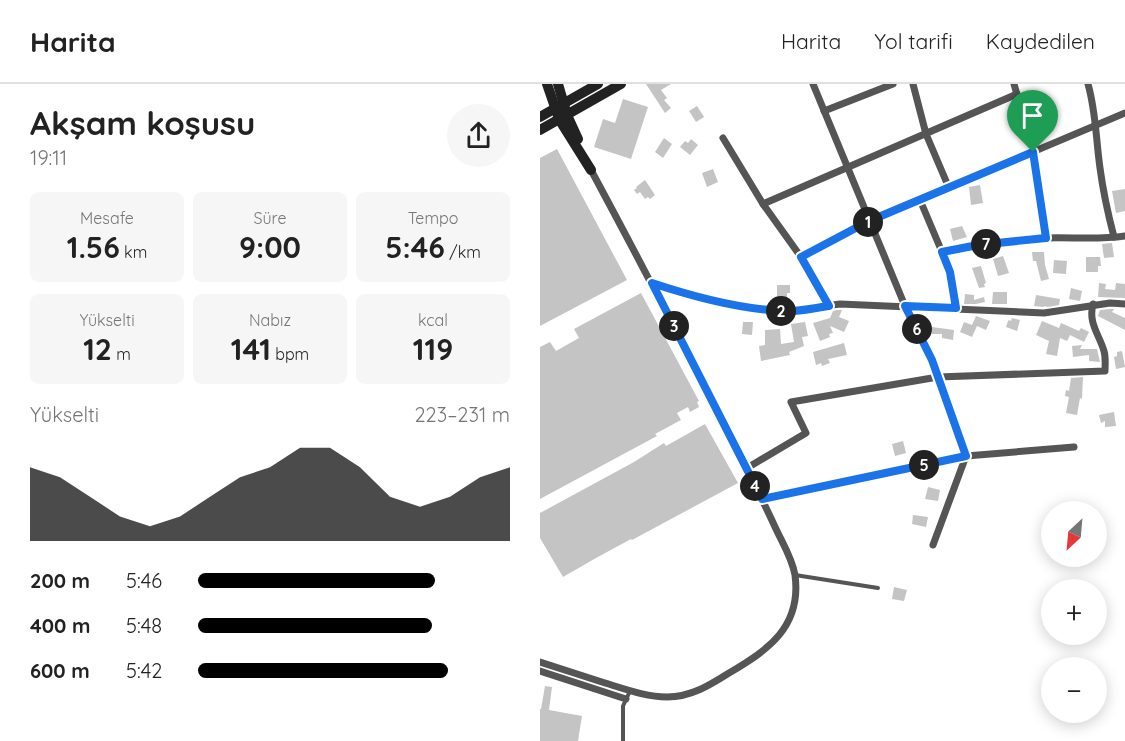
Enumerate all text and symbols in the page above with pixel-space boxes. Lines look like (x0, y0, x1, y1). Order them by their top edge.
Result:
text: Harita (30, 24, 116, 59)
text: Harita (781, 28, 841, 54)
text: Yol tarifi (874, 28, 953, 54)
text: Kaydedilen (986, 28, 1095, 54)
pin (1007, 90, 1058, 152)
icon: arrive (1016, 99, 1049, 132)
text: Akşam koşusu (30, 102, 255, 143)
button: share (447, 104, 510, 167)
text: 19:11 (30, 145, 67, 170)
pin: 1 (853, 207, 883, 237)
text: Mesafe (80, 208, 134, 228)
text: Süre (254, 208, 286, 228)
text: Tempo (408, 208, 458, 228)
text: 1 (865, 212, 871, 232)
text: 1.56 (67, 228, 120, 266)
text: 9:00 (239, 228, 301, 266)
text: 5:46 (385, 228, 445, 266)
pin: 7 (971, 229, 1001, 259)
text: 7 (982, 234, 990, 254)
text: km (120, 242, 147, 262)
text: /km (445, 242, 481, 262)
pin: 2 (766, 296, 796, 326)
text: 2 (776, 301, 786, 321)
text: Yükselti (79, 310, 135, 330)
text: Nabız (249, 310, 291, 330)
text: kcal (418, 310, 448, 330)
pin: 3 (659, 311, 689, 341)
pin: 6 (902, 314, 932, 344)
text: 3 (670, 316, 678, 336)
text: 6 (913, 319, 921, 339)
text: 12 (83, 330, 112, 368)
text: 141 (231, 330, 271, 368)
text: 119 (413, 330, 453, 368)
text: m (112, 344, 131, 364)
text: bpm (271, 344, 309, 364)
text: Yükselti (30, 402, 99, 427)
text: 223–231 m (415, 402, 510, 427)
pin: 5 (909, 450, 939, 480)
text: 5 (919, 455, 929, 475)
pin: 4 (740, 471, 770, 501)
text: 4 (750, 476, 760, 496)
north arrow (1041, 501, 1107, 567)
map controls (1041, 501, 1107, 723)
text: 200 m (30, 568, 90, 593)
text: 5:46 (126, 568, 162, 593)
button: + (1041, 579, 1107, 645)
text: 400 m (30, 613, 90, 638)
text: 5:48 (126, 613, 162, 638)
button: − (1041, 657, 1107, 723)
text: 600 m (30, 658, 90, 683)
text: 5:42 (126, 658, 162, 683)

